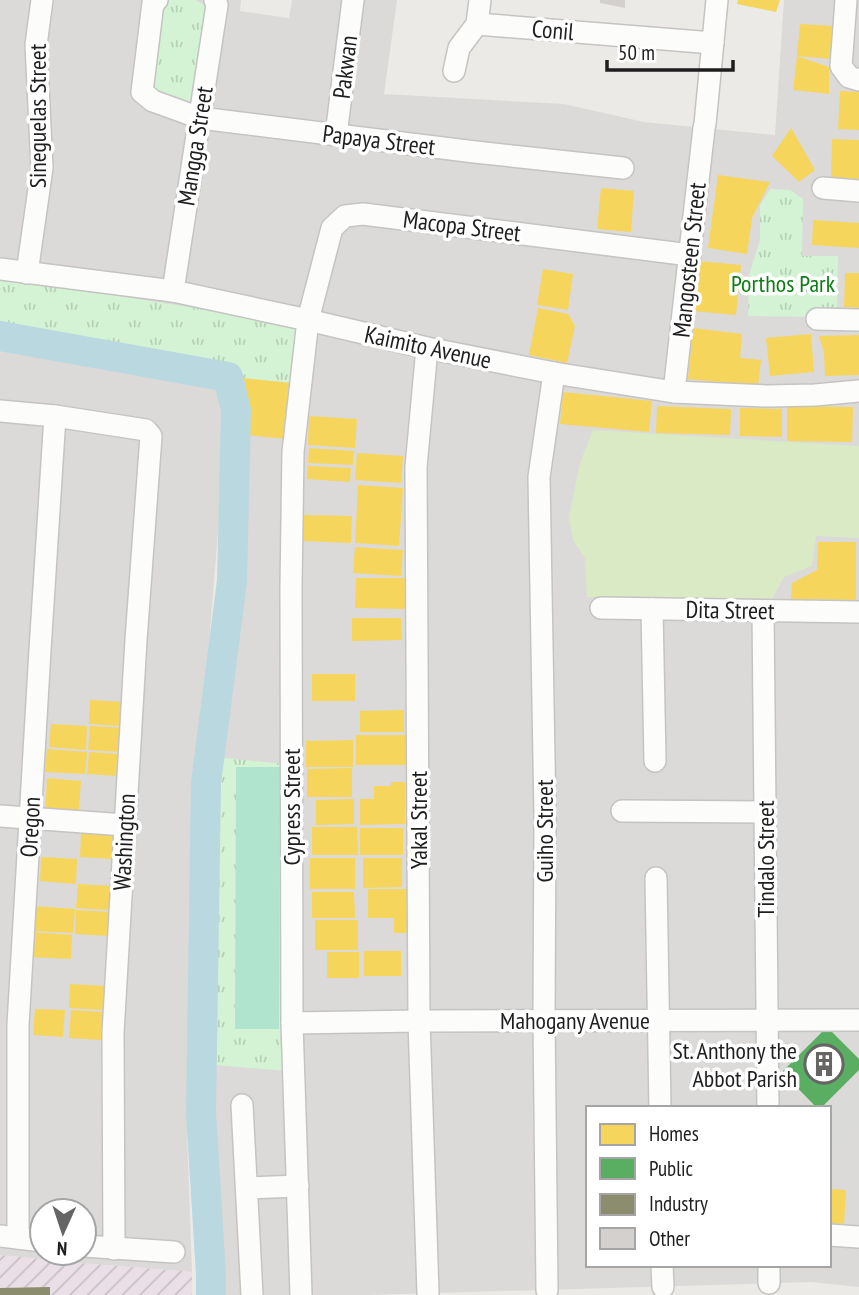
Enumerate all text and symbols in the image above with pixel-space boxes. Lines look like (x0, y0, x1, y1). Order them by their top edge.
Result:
street label: Conil (531, 13, 576, 47)
scale bar (607, 28, 733, 72)
street label: Pakwan (326, 34, 364, 100)
text: 50 m (618, 39, 655, 66)
street label: Sineguelas Street (22, 43, 53, 188)
street label: Mangga Street (170, 84, 220, 208)
street label: Papaya Street (321, 118, 437, 162)
street label: Mangosteen Street (665, 181, 713, 339)
street label: Macopa Street (401, 203, 523, 249)
park label: Porthos Park (731, 268, 836, 299)
street label: Kaimito Avenue (362, 318, 494, 376)
street label: Dita Street (685, 594, 775, 626)
street label: Cypress Street (276, 748, 307, 866)
street label: Yakal Street (403, 770, 434, 869)
street label: Guiho Street (529, 779, 560, 883)
street label: Washington (106, 793, 142, 891)
street label: Oregon (13, 796, 47, 858)
street label: Tindalo Street (750, 800, 781, 918)
street label: Mahogany Avenue (500, 1005, 650, 1036)
place label: St. Anthony the Abbot Parish (673, 1035, 797, 1094)
building icon: St. Anthony the Abbot Parish (803, 1043, 845, 1085)
legend (586, 1106, 831, 1267)
text: Homes (649, 1120, 699, 1147)
text: Public (649, 1155, 694, 1182)
text: Industry (649, 1190, 708, 1217)
north arrow (28, 1197, 98, 1267)
text: Other (649, 1225, 690, 1252)
text: N (56, 1237, 68, 1261)

